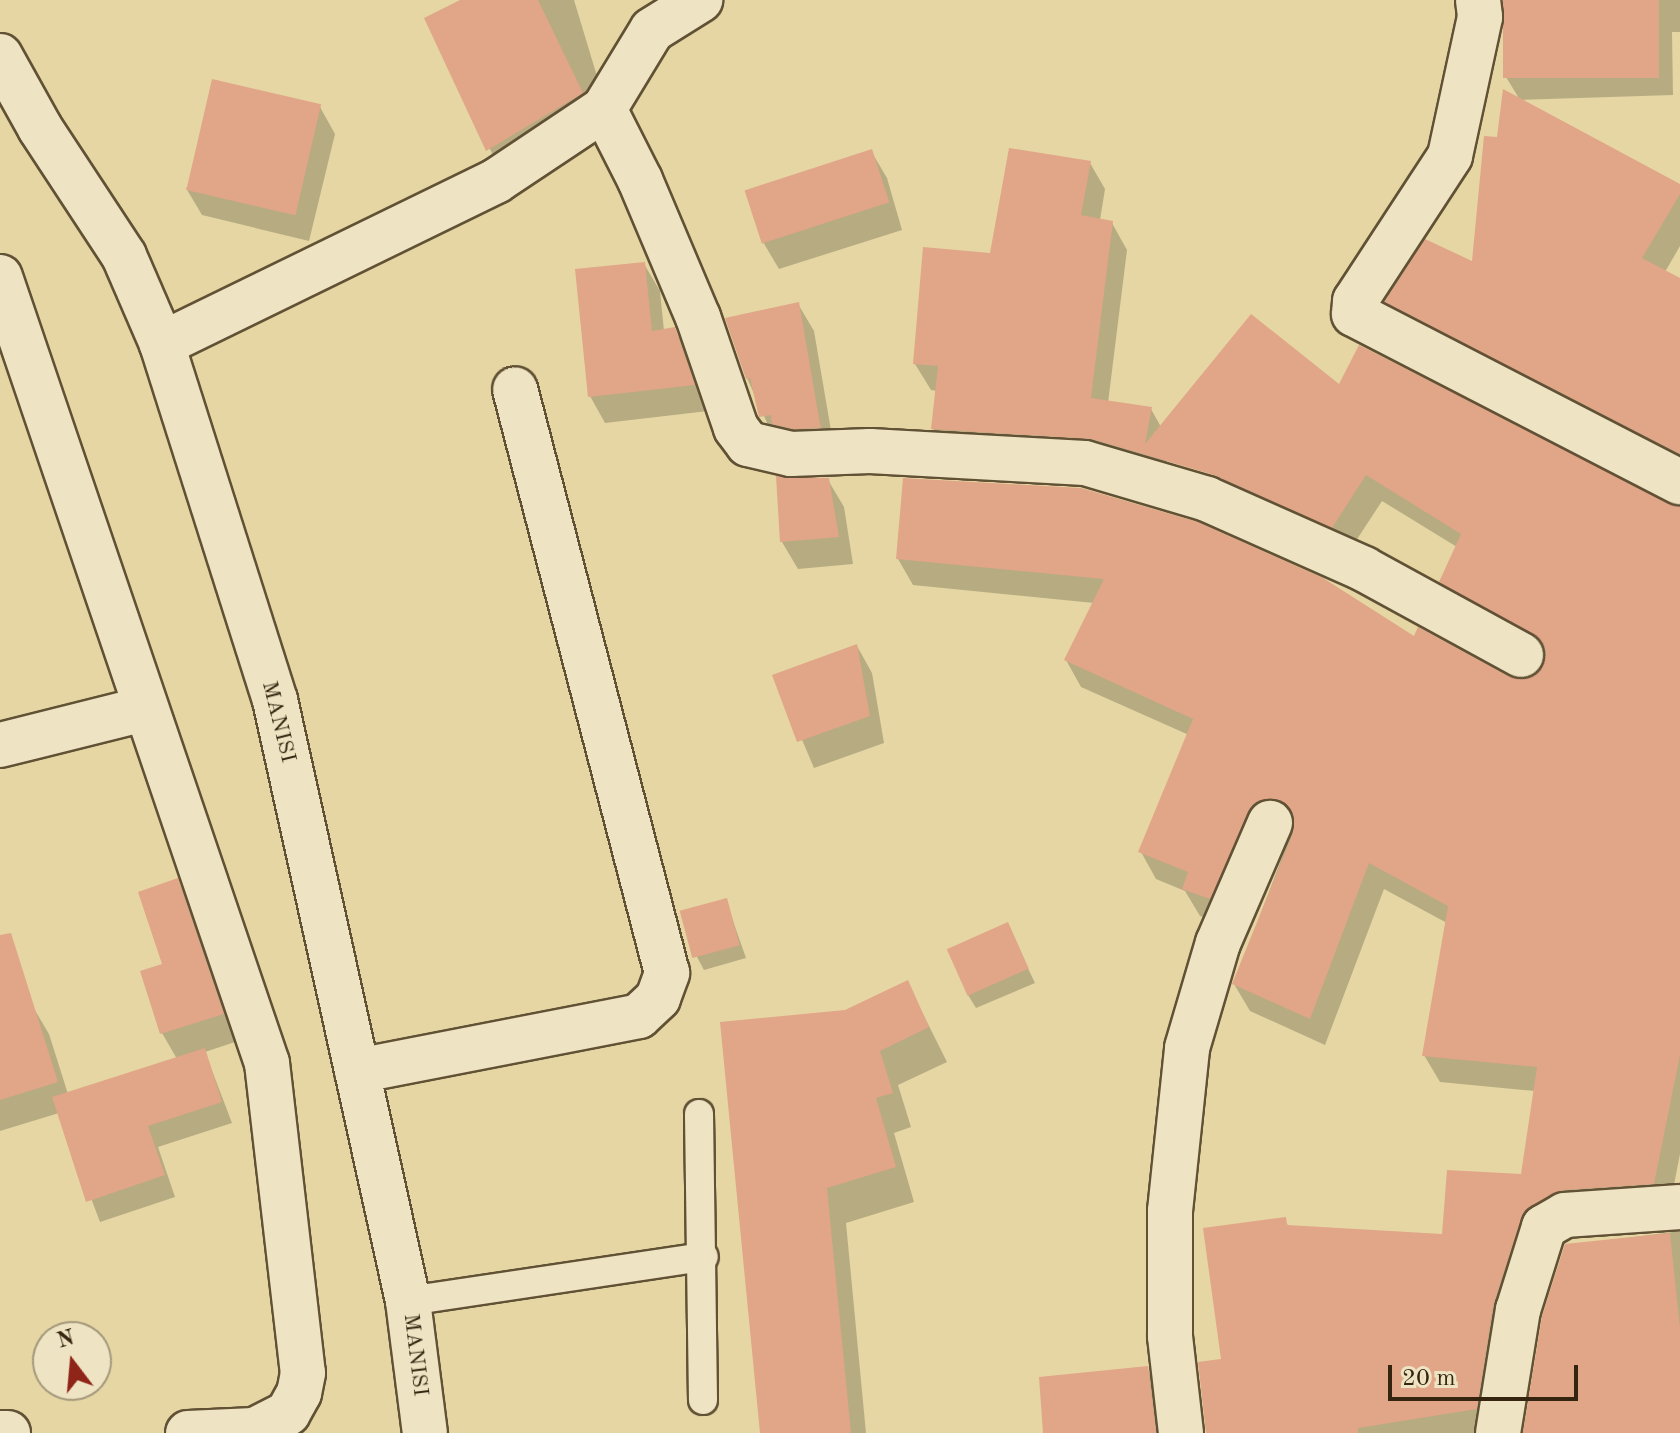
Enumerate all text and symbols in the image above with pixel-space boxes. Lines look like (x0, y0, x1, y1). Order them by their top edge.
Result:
street label: MANISI (255, 678, 301, 766)
street label: MANISI (397, 1312, 433, 1398)
north arrow (32, 1321, 112, 1401)
text: N (55, 1327, 77, 1353)
scale bar (1392, 1349, 1582, 1399)
text: 20 m (1402, 1367, 1456, 1391)

